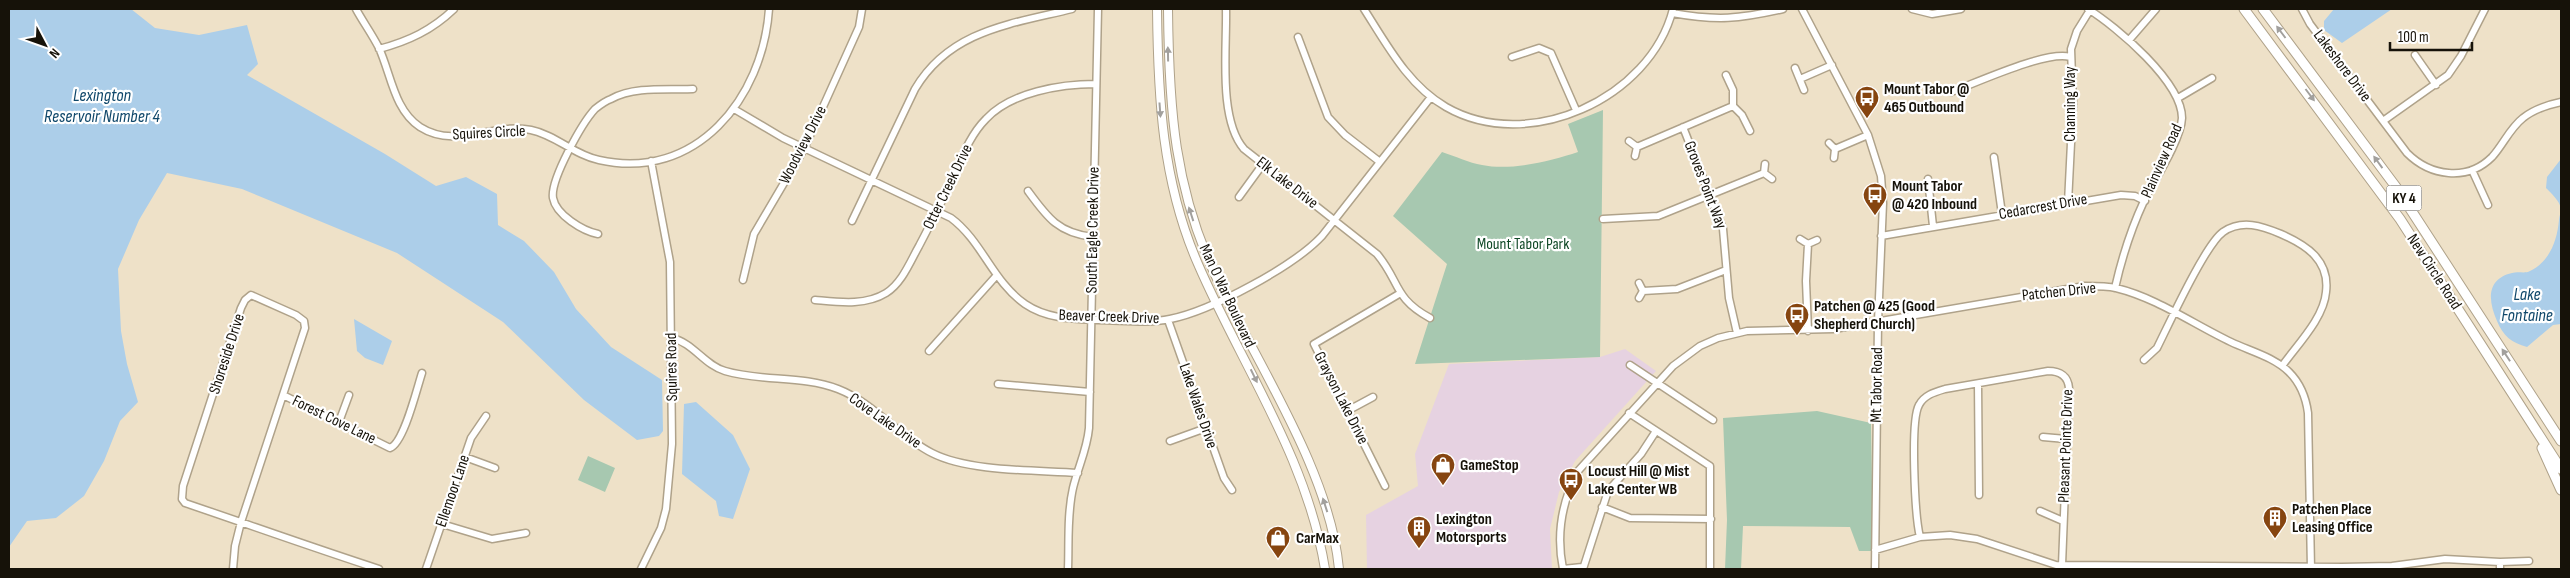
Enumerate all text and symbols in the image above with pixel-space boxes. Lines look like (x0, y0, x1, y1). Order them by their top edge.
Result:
north arrow (20, 20, 70, 70)
scale bar (2390, 20, 2472, 52)
one-way arrow (2275, 25, 2286, 38)
street label: Lakeshore Drive (2309, 26, 2375, 106)
text: 100 m (2398, 28, 2429, 47)
text: N (46, 45, 63, 62)
one-way arrow (1164, 46, 1172, 62)
street label: Channing Way (2061, 66, 2080, 142)
place label: Mount Tabor @ 465 Outbound (1884, 80, 1969, 117)
water label: Lexington Reservoir Number 4 (44, 85, 161, 127)
bus stop icon: Mount Tabor @ 465 Outbound (1854, 85, 1880, 119)
one-way arrow (2304, 88, 2315, 101)
one-way arrow (1156, 102, 1164, 118)
street label: Woodview Drive (775, 103, 831, 187)
street label: Plainview Road (2137, 121, 2187, 201)
street label: Squires Circle (452, 122, 526, 144)
street label: Groves Point Way (1680, 138, 1730, 232)
street label: Otter Creek Drive (919, 141, 977, 233)
street label: Elk Lake Drive (1252, 153, 1322, 213)
one-way arrow (2373, 155, 2383, 169)
street label: South Eagle Creek Drive (1082, 166, 1104, 294)
place label: Mount Tabor @ 420 Inbound (1892, 177, 1977, 214)
bus stop icon: Mount Tabor @ 420 Inbound (1862, 182, 1888, 216)
road number: KY 4 (2386, 186, 2422, 210)
street label: Cedarcrest Drive (1997, 190, 2089, 224)
one-way arrow (1187, 207, 1195, 222)
street label: New Circle Road (2403, 231, 2465, 313)
park label: Mount Tabor Park (1477, 235, 1569, 254)
street label: Man O War Boulevard (1195, 241, 1259, 351)
street label: Patchen Drive (2021, 279, 2097, 305)
water label: Lake Fontaine (2501, 284, 2553, 326)
place label: Patchen @ 425 (Good Shepherd Church) (1814, 297, 1935, 334)
bus stop icon: Patchen @ 425 (Good Shepherd Church) (1784, 302, 1810, 336)
street label: Beaver Creek Drive (1058, 306, 1160, 328)
street label: Shoreside Drive (205, 311, 249, 397)
street label: Squires Road (662, 332, 682, 402)
street label: Mt Tabor Road (1867, 347, 1887, 423)
street label: Grayson Lake Drive (1310, 349, 1372, 447)
one-way arrow (2501, 349, 2511, 362)
street label: Lake Wales Drive (1175, 361, 1221, 451)
one-way arrow (1250, 369, 1258, 384)
street label: Cove Lake Drive (845, 389, 925, 453)
street label: Pleasant Pointe Drive (2055, 389, 2077, 503)
street label: Forest Cove Lane (289, 392, 379, 448)
street label: Ellemoor Lane (432, 452, 474, 530)
shop icon: GameStop (1430, 452, 1456, 486)
place label: GameStop (1460, 456, 1519, 475)
place label: Locust Hill @ Mist Lake Center WB (1588, 462, 1689, 499)
bus stop icon: Locust Hill @ Mist Lake Center WB (1558, 467, 1584, 501)
one-way arrow (1321, 497, 1328, 512)
place label: Patchen Place Leasing Office (2292, 500, 2373, 537)
building icon: Patchen Place Leasing Office (2262, 505, 2288, 539)
place label: Lexington Motorsports (1436, 510, 1507, 547)
building icon: Lexington Motorsports (1406, 515, 1432, 549)
shop icon: CarMax (1265, 525, 1291, 559)
place label: CarMax (1296, 529, 1339, 548)

